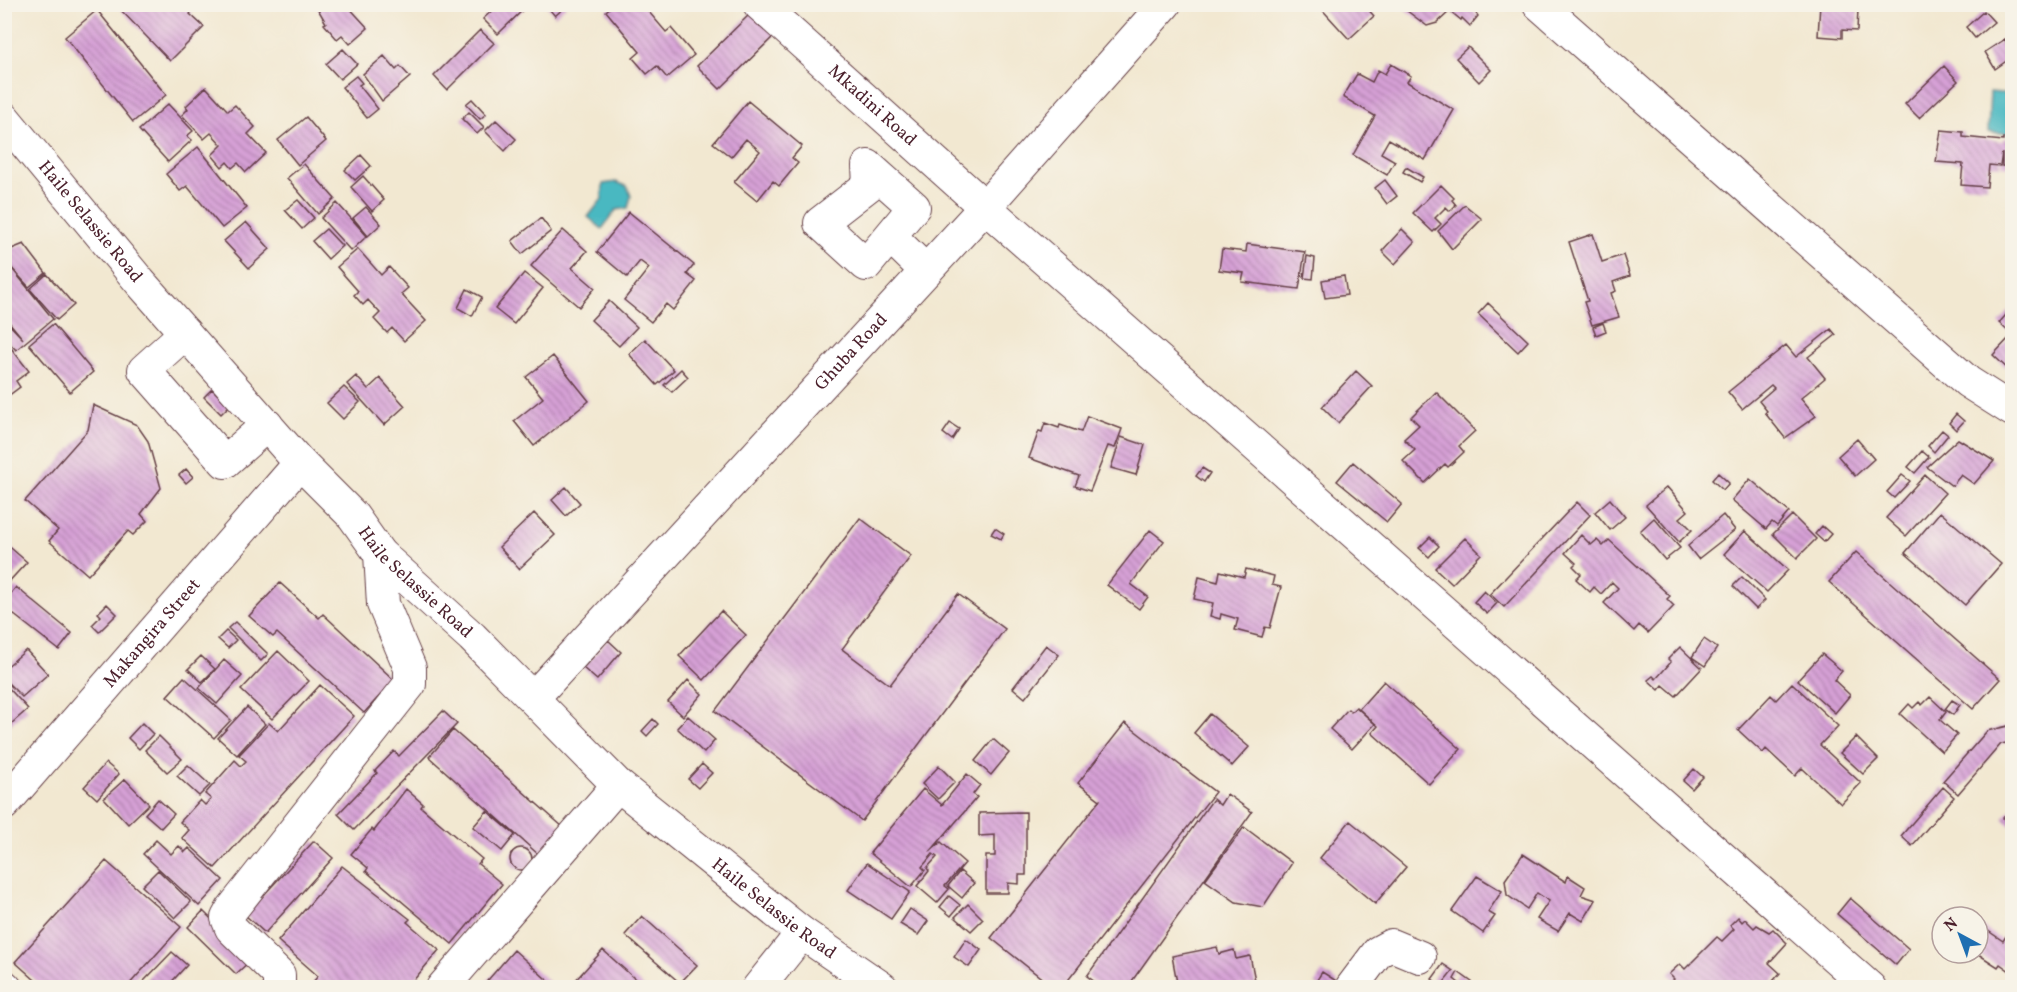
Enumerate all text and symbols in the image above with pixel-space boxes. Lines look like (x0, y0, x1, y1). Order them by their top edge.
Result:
street label: Mkadini Road (822, 59, 922, 152)
street label: Haile Selassie Road (32, 155, 148, 288)
street label: Ghuba Road (809, 308, 893, 396)
street label: Haile Selassie Road (352, 521, 478, 644)
street label: Makangira Street (98, 573, 207, 693)
street label: Haile Selassie Road (706, 852, 841, 965)
north arrow (1930, 905, 1990, 965)
text: N (1940, 913, 1963, 937)

